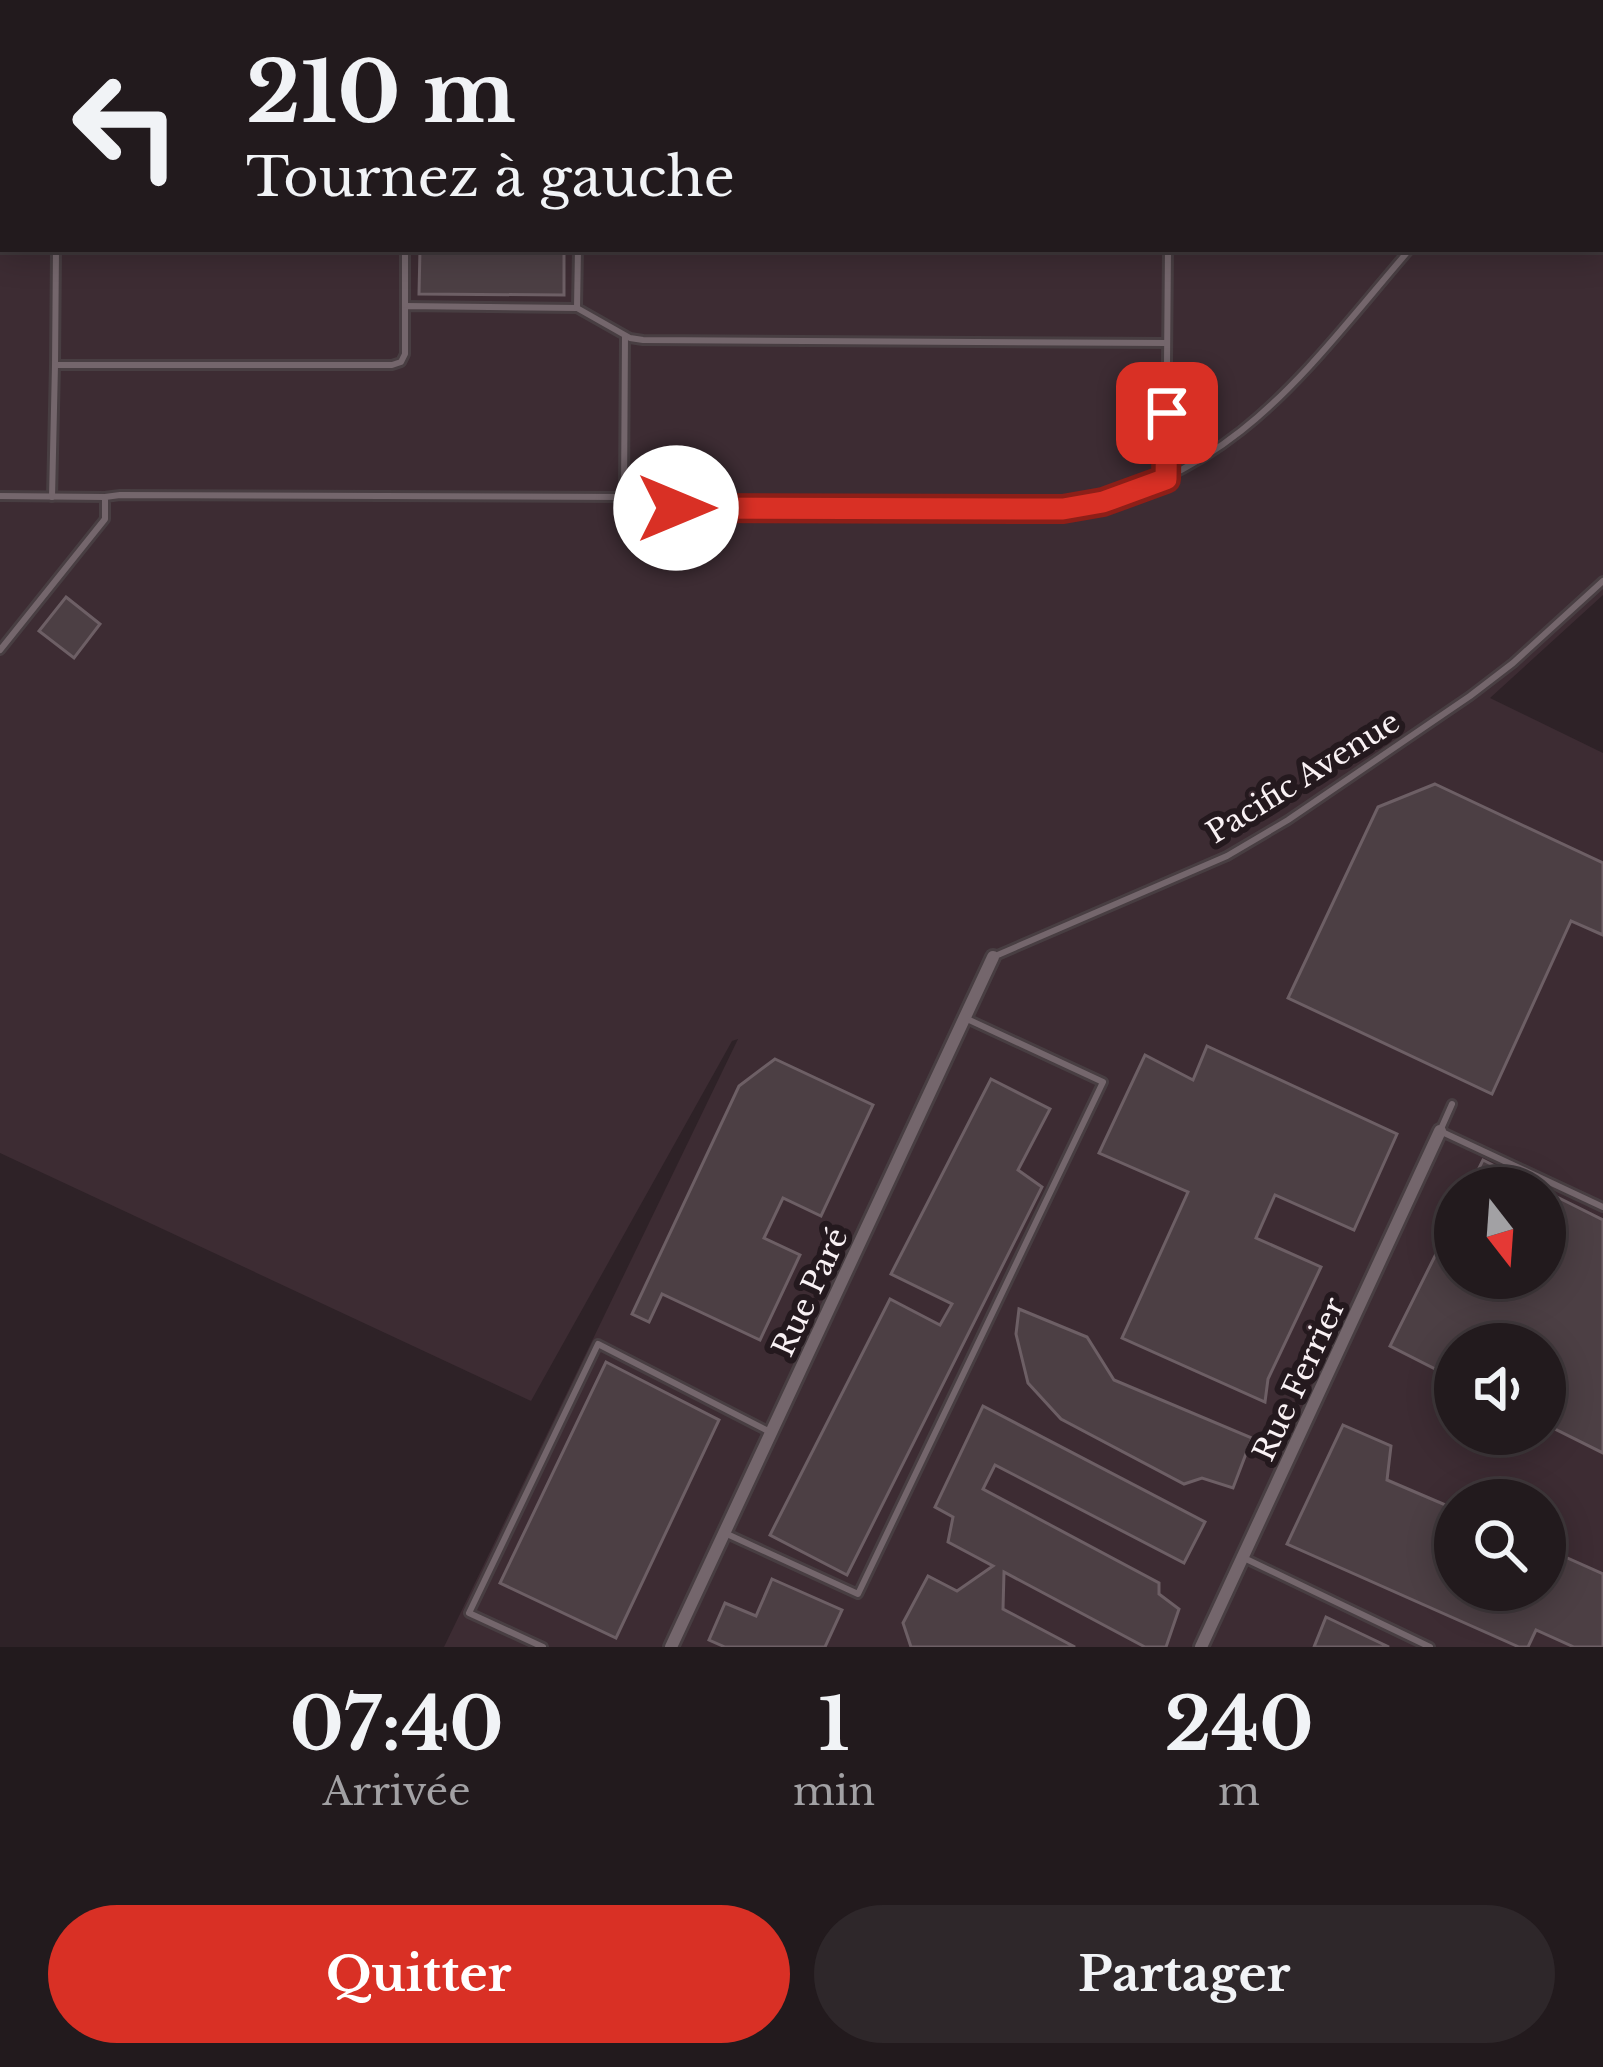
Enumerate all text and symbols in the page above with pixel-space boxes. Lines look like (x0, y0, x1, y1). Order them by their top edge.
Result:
text: 210 m (246, 41, 516, 145)
icon: left (48, 48, 204, 204)
text: Tournez à gauche (246, 144, 735, 211)
pin (1116, 362, 1218, 464)
icon: arrive (1134, 380, 1200, 446)
position arrow (613, 445, 739, 571)
street label: Pacific Avenue (1200, 703, 1406, 851)
north arrow (1434, 1167, 1566, 1299)
map controls (1434, 1167, 1566, 1611)
street label: Rue Paré (764, 1222, 856, 1362)
street label: Rue Ferrier (1245, 1291, 1353, 1467)
button: sound (1434, 1323, 1566, 1455)
button: search (1434, 1479, 1566, 1611)
text: 07:40 (289, 1680, 504, 1769)
text: 1 (818, 1680, 850, 1769)
text: 240 (1164, 1680, 1314, 1769)
text: Arrivée (322, 1767, 471, 1816)
text: min (793, 1767, 875, 1816)
text: m (1218, 1767, 1260, 1816)
button: Quitter (48, 1905, 790, 2043)
button: Partager (814, 1905, 1555, 2043)

